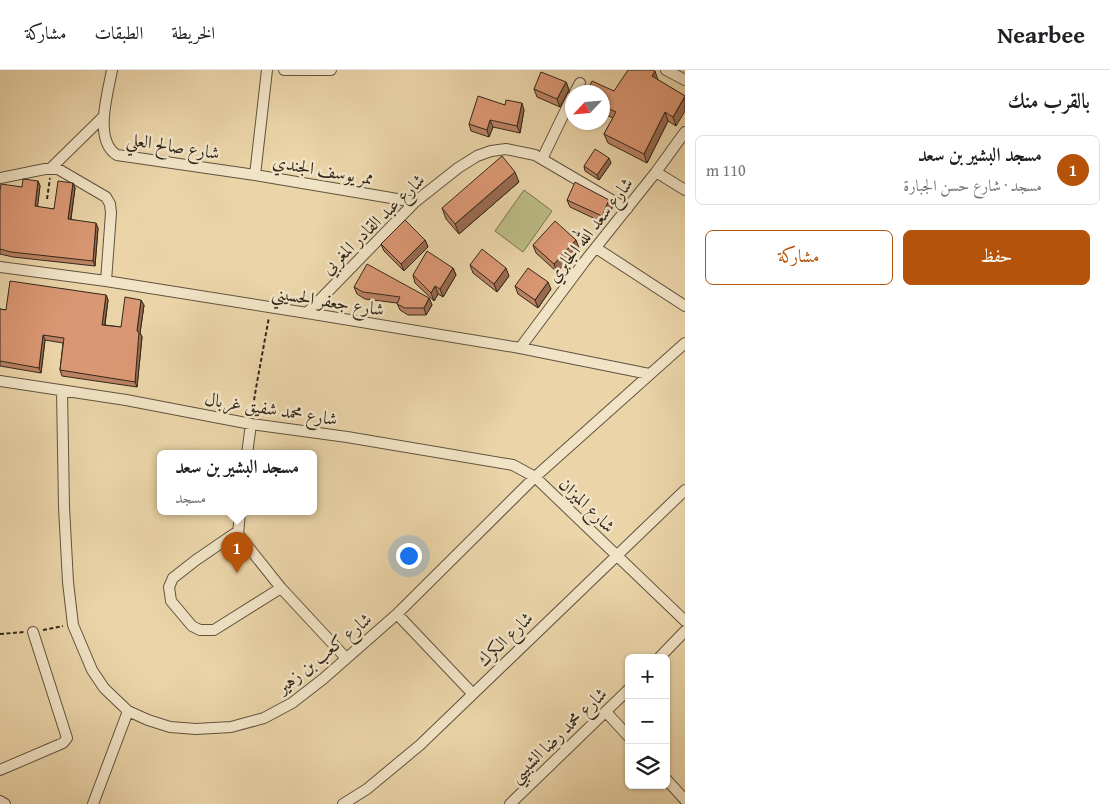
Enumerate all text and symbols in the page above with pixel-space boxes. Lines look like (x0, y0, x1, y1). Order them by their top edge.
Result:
text: Nearbee (997, 17, 1085, 52)
text: مشاركة (25, 19, 66, 46)
text: الطبقات (94, 19, 143, 46)
text: الخريطة (171, 19, 215, 46)
north arrow (565, 85, 610, 130)
text: بالقرب منك (1008, 85, 1090, 116)
street label: شارع صالح العلي (124, 125, 222, 170)
text: مسجد البشير بن سعد (918, 140, 1042, 168)
street label: ممر يوسف الجندي (270, 147, 376, 194)
text: 110 m (706, 158, 746, 182)
text: 1 (1069, 158, 1077, 182)
street label: شارع عبد القادر المغربي (314, 167, 432, 282)
street label: شارع سعد الله الجابري (540, 171, 641, 289)
text: مسجد · شارع حسن الجبارة (903, 173, 1042, 197)
button: مشاركة (705, 230, 893, 285)
button: حفظ (903, 230, 1090, 285)
street label: شارع جعفر الحسيني (269, 278, 386, 327)
street label: شارع محمد شفيق غربال (202, 385, 339, 434)
popup (157, 450, 317, 515)
text: مسجد البشير بن سعد (175, 452, 299, 480)
street label: شارع الميزان (552, 471, 622, 540)
text: مسجد (175, 485, 206, 509)
pin: 1 (221, 532, 253, 573)
your location (396, 543, 422, 569)
street label: شارع الكرك (470, 605, 540, 674)
street label: شارع كعب بن زهير (269, 606, 379, 702)
map controls (625, 654, 670, 789)
button: + (625, 654, 670, 699)
street label: شارع محمد رضا الشبيبي (502, 681, 616, 792)
button: − (625, 699, 670, 744)
button: layers (625, 744, 670, 789)

